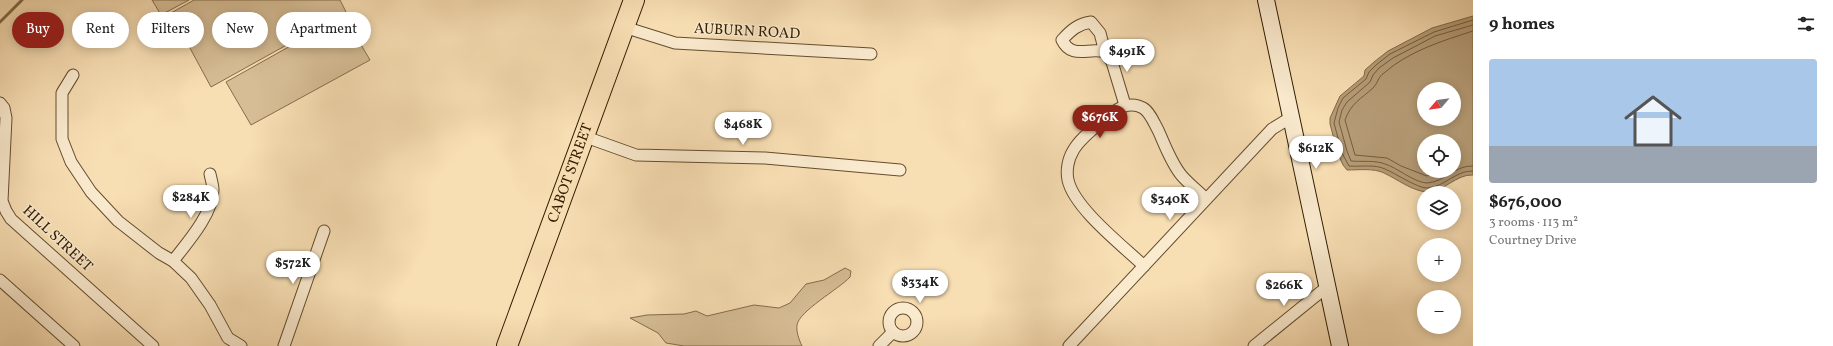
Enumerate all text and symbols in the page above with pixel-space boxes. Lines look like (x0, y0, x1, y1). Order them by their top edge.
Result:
chip: Buy (12, 12, 64, 48)
chip: Rent (72, 12, 129, 48)
chip: Filters (137, 12, 204, 48)
chip: New (212, 12, 268, 48)
chip: Apartment (276, 12, 371, 48)
text: 9 homes (1489, 13, 1555, 36)
icon: filters (1795, 13, 1817, 35)
street label: AUBURN ROAD (693, 19, 801, 45)
pin: $491K (1099, 39, 1155, 73)
text: $491K (1109, 43, 1145, 61)
north arrow (1417, 82, 1461, 126)
map controls (1417, 82, 1461, 334)
icon: home (1617, 85, 1689, 157)
pin: $676K (1072, 105, 1128, 139)
text: $676K (1081, 109, 1119, 127)
pin: $468K (715, 112, 771, 146)
text: $468K (724, 116, 762, 134)
street label: CABOT STREET (543, 120, 598, 226)
button: locate (1417, 134, 1461, 178)
pin: $612K (1288, 136, 1344, 170)
text: $612K (1298, 140, 1334, 158)
pin: $284K (163, 185, 219, 219)
button: layers (1417, 186, 1461, 230)
pin: $340K (1142, 187, 1198, 221)
text: $284K (172, 189, 210, 207)
text: $340K (1151, 191, 1189, 209)
text: $676,000 (1489, 191, 1562, 214)
street label: HILL STREET (17, 201, 97, 277)
text: 3 rooms · 113 m² (1489, 214, 1578, 232)
text: Courtney Drive (1489, 232, 1577, 250)
button: + (1417, 238, 1461, 282)
pin: $572K (265, 251, 321, 285)
text: $572K (275, 255, 311, 273)
pin: $334K (892, 270, 948, 304)
pin: $266K (1256, 273, 1312, 307)
text: $334K (901, 274, 939, 292)
text: $266K (1265, 277, 1303, 295)
button: − (1417, 290, 1461, 334)

